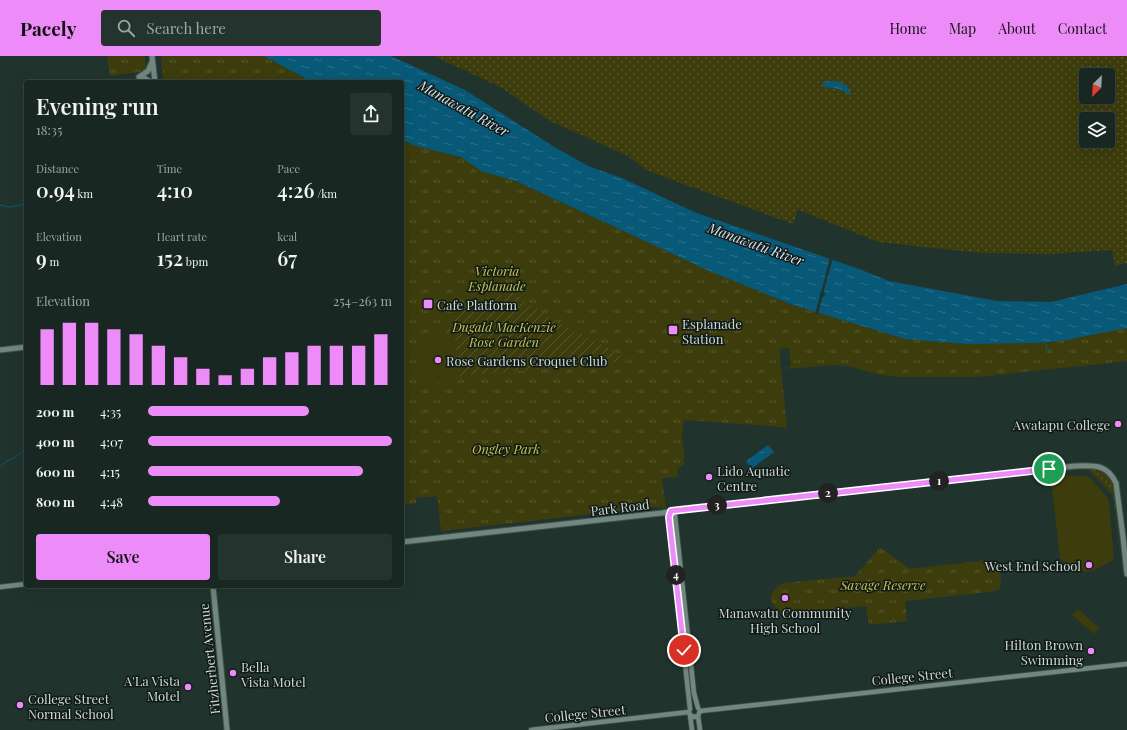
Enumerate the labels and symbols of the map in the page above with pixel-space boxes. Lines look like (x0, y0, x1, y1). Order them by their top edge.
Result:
north arrow (1079, 68, 1115, 104)
water label: Manawatū River (415, 75, 514, 141)
water label: Manawatū River (705, 218, 807, 270)
park label: Victoria Esplanade (467, 262, 526, 294)
place label: Cafe Platform (437, 296, 518, 313)
marker: Cafe Platform (422, 298, 434, 310)
place label: Esplanade Station (682, 315, 742, 347)
park label: Dugald MacKenzie Rose Garden (451, 318, 556, 350)
marker: Esplanade Station (667, 324, 679, 336)
place label: Rose Gardens Croquet Club (446, 352, 607, 369)
marker: Rose Gardens Croquet Club (433, 355, 443, 365)
place label: Awatapu College (1012, 416, 1110, 433)
marker: Awatapu College (1113, 419, 1123, 429)
park label: Ongley Park (472, 440, 540, 457)
pin (1032, 452, 1066, 486)
place label: Lido Aquatic Centre (717, 462, 790, 494)
pin: 1 (929, 471, 949, 491)
marker: Lido Aquatic Centre (704, 472, 714, 482)
pin: 2 (818, 483, 838, 503)
street label: Park Road (590, 495, 651, 519)
pin: 3 (707, 495, 727, 515)
place label: West End School (984, 557, 1081, 574)
marker: West End School (1084, 560, 1094, 570)
pin: 4 (666, 565, 686, 585)
park label: Savage Reserve (839, 576, 926, 593)
marker: Manawatu Community High School (780, 593, 790, 603)
street label: Fitzherbert Avenue (195, 602, 223, 715)
place label: Manawatu Community High School (718, 604, 852, 636)
pin (667, 633, 701, 667)
place label: Hilton Brown Swimming (1005, 636, 1083, 668)
marker: Hilton Brown Swimming (1086, 646, 1096, 656)
place label: Bella Vista Motel (240, 658, 306, 690)
street label: College Street (871, 663, 954, 689)
marker: Bella Vista Motel (228, 668, 238, 678)
place label: A'La Vista Motel (123, 672, 181, 704)
marker: A'La Vista Motel (183, 682, 193, 692)
place label: College Street Normal School (28, 690, 114, 722)
marker: College Street Normal School (15, 700, 25, 710)
street label: College Street (544, 700, 627, 726)

